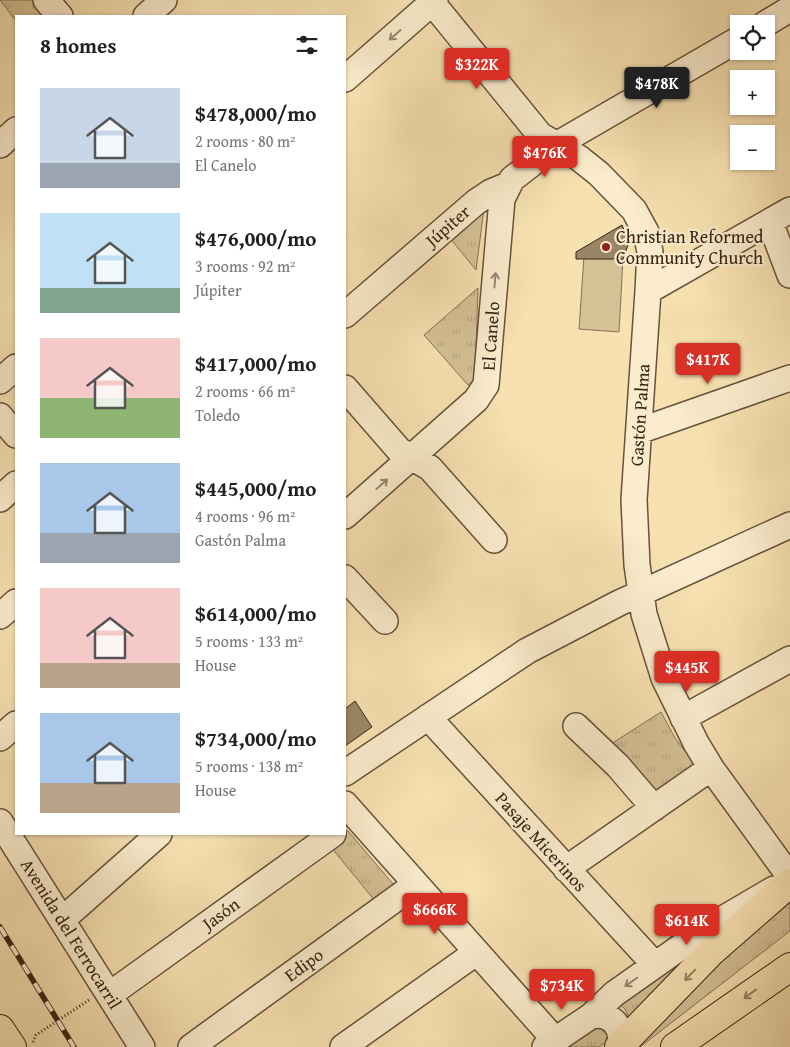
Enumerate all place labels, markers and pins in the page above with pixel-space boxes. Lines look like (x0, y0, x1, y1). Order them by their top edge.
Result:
pin: $322K (442, 48, 512, 90)
pin: $478K (622, 66, 692, 109)
pin: $476K (510, 136, 580, 178)
place label: Christian Reformed Community Church (616, 223, 764, 271)
marker: Christian Reformed Community Church (600, 241, 612, 253)
pin: $417K (673, 342, 743, 385)
pin: $445K (652, 650, 722, 693)
pin: $666K (400, 892, 470, 935)
pin: $614K (652, 904, 722, 946)
pin: $734K (527, 968, 597, 1011)

